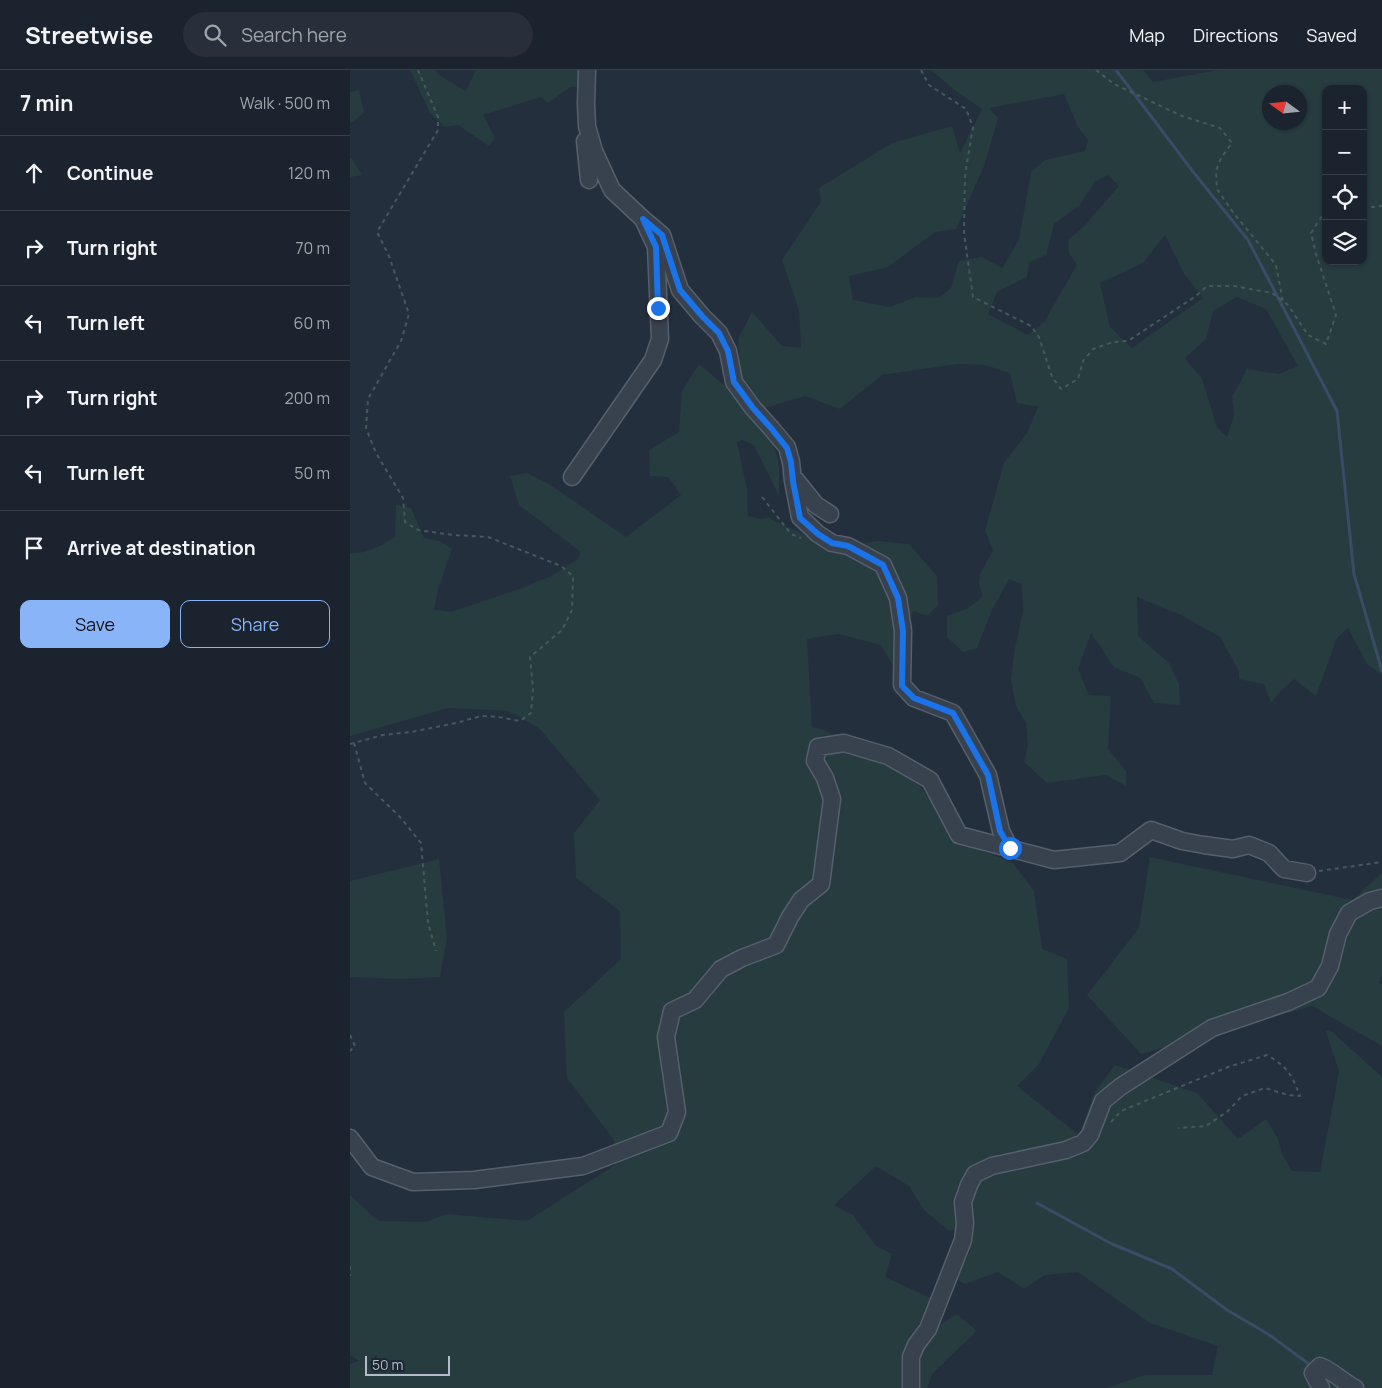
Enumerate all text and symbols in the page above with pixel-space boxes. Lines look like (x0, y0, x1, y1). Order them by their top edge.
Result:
search box (183, 12, 533, 57)
text: Streetwise (25, 18, 153, 51)
icon: search (201, 21, 229, 49)
text: Search here (241, 22, 347, 48)
text: Map (1129, 23, 1165, 47)
text: Directions (1193, 23, 1278, 47)
text: Saved (1306, 23, 1357, 47)
north arrow (1262, 85, 1307, 130)
map controls (1322, 85, 1367, 265)
button: + (1322, 85, 1367, 130)
text: 7 min (20, 89, 73, 117)
text: Walk · 500 m (240, 92, 330, 114)
button: − (1322, 130, 1367, 175)
icon: ahead (20, 159, 48, 187)
text: Continue (67, 160, 153, 186)
text: 120 m (288, 162, 330, 184)
button: locate (1322, 175, 1367, 220)
button: layers (1322, 220, 1367, 265)
icon: right (20, 234, 48, 262)
text: Turn right (67, 235, 157, 261)
text: 70 m (295, 237, 330, 259)
route end (647, 297, 670, 320)
icon: left (20, 309, 48, 337)
text: Turn left (67, 310, 145, 336)
text: 60 m (294, 312, 330, 334)
icon: right (20, 384, 48, 412)
text: Turn right (67, 385, 157, 411)
text: 200 m (285, 387, 330, 409)
icon: left (20, 459, 48, 487)
text: Turn left (67, 460, 145, 486)
text: 50 m (294, 462, 330, 484)
icon: arrive (20, 534, 48, 562)
text: Arrive at destination (67, 535, 256, 561)
button: Save (20, 600, 170, 648)
button: Share (180, 600, 330, 648)
route start (999, 837, 1022, 860)
scale bar (365, 1353, 450, 1376)
text: 50 m (372, 1355, 403, 1374)

